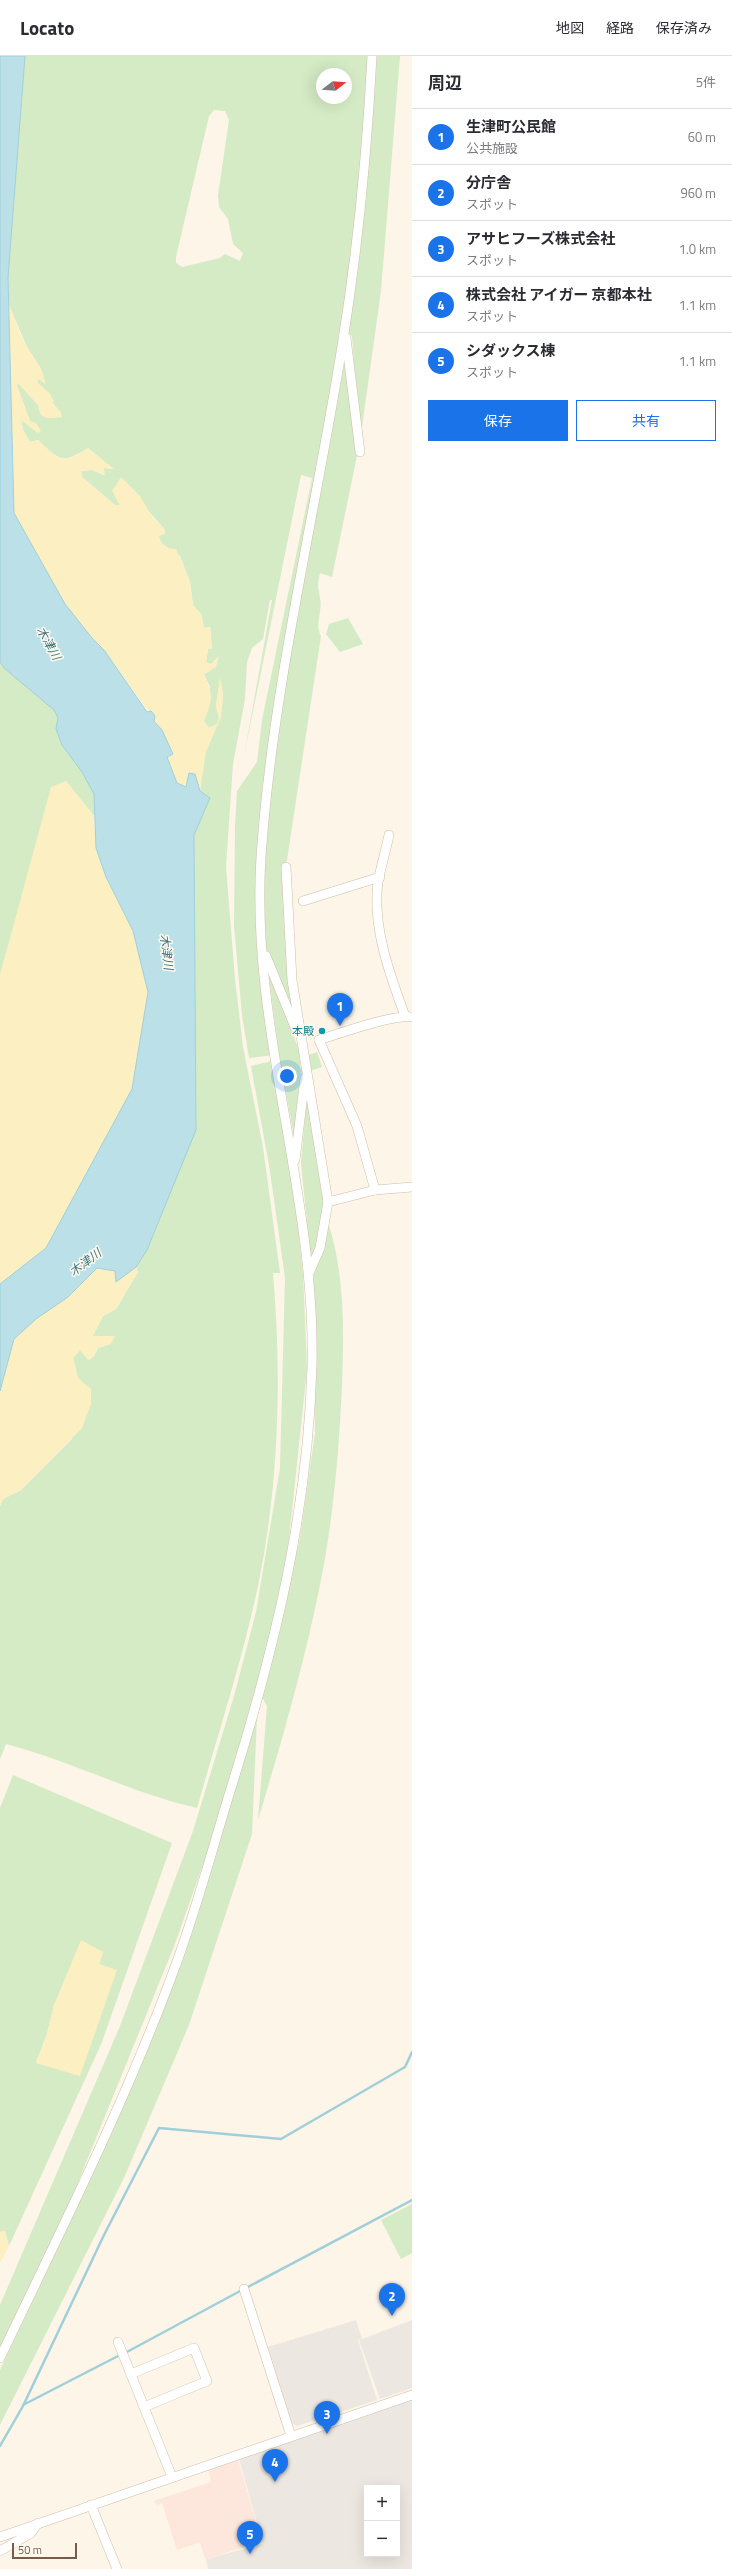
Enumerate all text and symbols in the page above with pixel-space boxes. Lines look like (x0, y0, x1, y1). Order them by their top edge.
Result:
text: Locato (20, 13, 74, 42)
text: 地図 (556, 17, 584, 38)
text: 経路 (606, 17, 634, 38)
text: 保存済み (656, 17, 712, 38)
north arrow (316, 68, 352, 104)
text: 周辺 (428, 70, 462, 96)
text: 5件 (696, 72, 716, 92)
text: 生津町公民館 (466, 115, 556, 138)
text: 1 (437, 127, 445, 147)
text: 60 m (688, 127, 716, 147)
text: 公共施設 (466, 138, 518, 158)
text: 分庁舎 (466, 171, 511, 194)
text: 2 (437, 183, 445, 203)
text: 960 m (680, 183, 716, 203)
text: スポット (466, 194, 518, 214)
text: アサヒフーズ株式会社 (466, 227, 615, 250)
text: 3 (437, 239, 445, 259)
text: 1.0 km (679, 239, 716, 259)
text: スポット (466, 250, 518, 270)
text: 株式会社 アイガー 京都本社 (466, 283, 652, 306)
text: 4 (437, 295, 445, 315)
text: 1.1 km (679, 295, 716, 315)
text: スポット (466, 306, 518, 326)
text: シダックス棟 (466, 339, 556, 362)
text: 5 (437, 351, 445, 371)
text: 1.1 km (679, 351, 716, 371)
text: スポット (466, 362, 518, 382)
button: 保存 (428, 400, 568, 441)
button: 共有 (576, 400, 716, 441)
water label: 木津川 (32, 623, 67, 665)
water label: 木津川 (155, 933, 179, 973)
pin: 1 (327, 993, 353, 1026)
place label: 本殿 (292, 1023, 314, 1039)
marker: 本殿 (317, 1026, 327, 1036)
your location (277, 1066, 297, 1086)
water label: 木津川 (65, 1242, 107, 1280)
pin: 2 (379, 2283, 405, 2316)
pin: 3 (314, 2401, 340, 2434)
pin: 4 (262, 2449, 288, 2482)
map controls (364, 2485, 400, 2557)
button: + (364, 2485, 400, 2521)
pin: 5 (237, 2521, 263, 2554)
button: − (364, 2521, 400, 2557)
scale bar (12, 2541, 77, 2560)
text: 50 m (18, 2542, 42, 2558)

